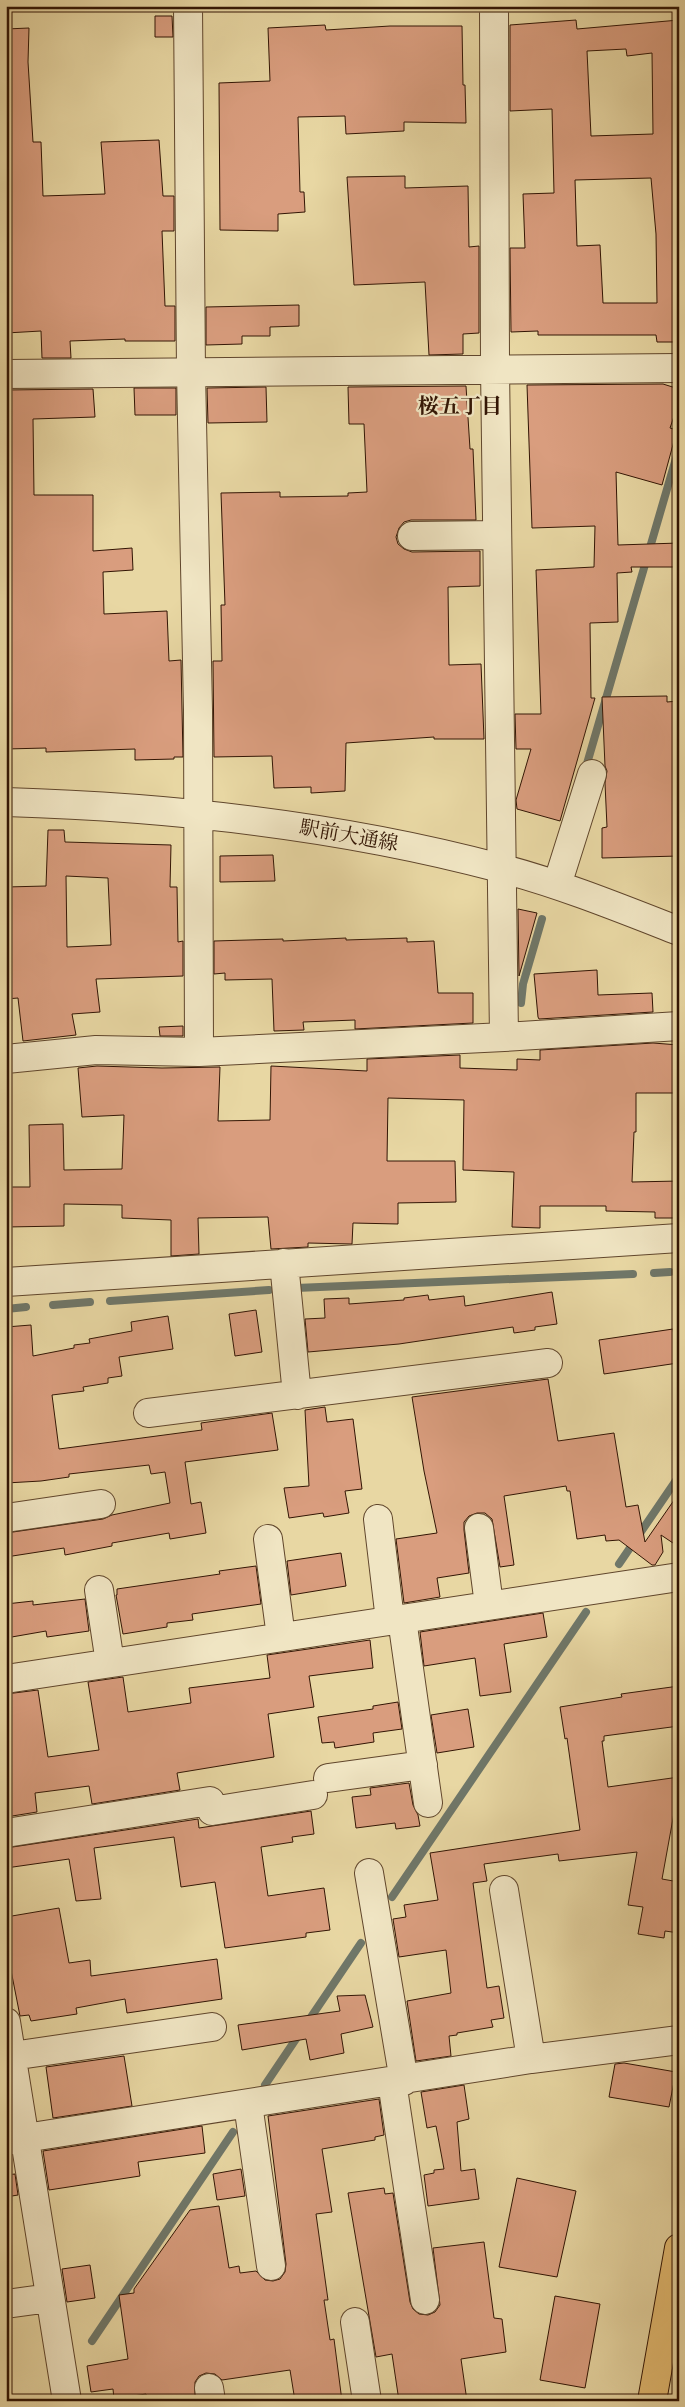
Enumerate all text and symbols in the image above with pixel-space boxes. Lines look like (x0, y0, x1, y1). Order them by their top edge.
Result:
district label: 桜五丁目 (418, 394, 502, 420)
street label: 駅前大通線 (297, 815, 400, 857)

